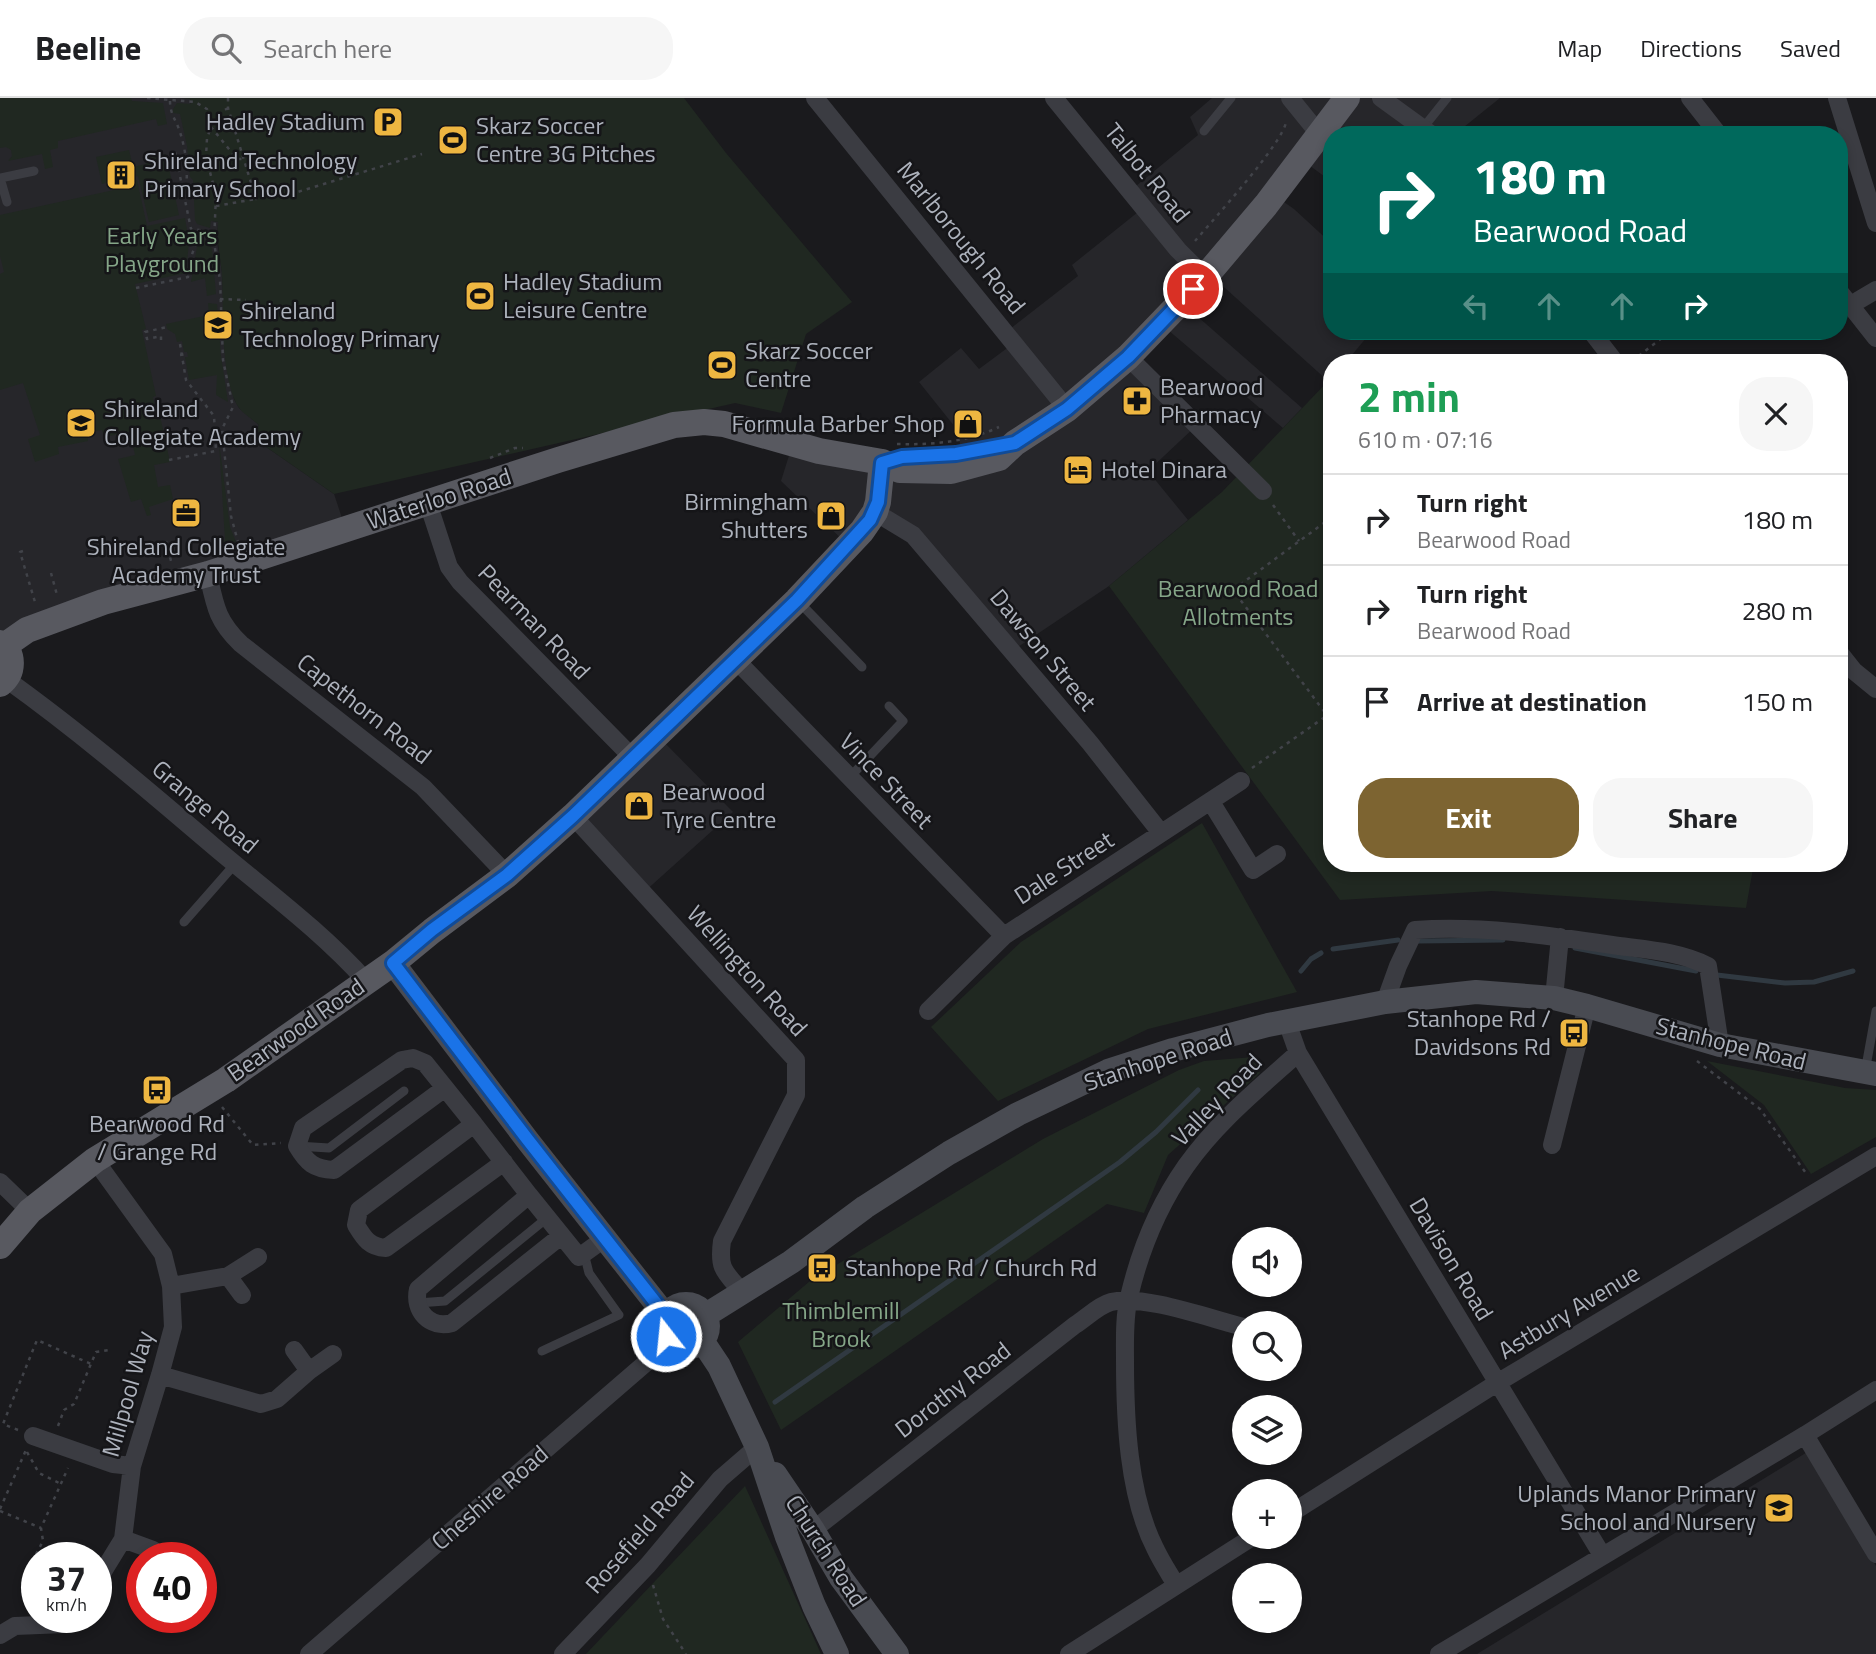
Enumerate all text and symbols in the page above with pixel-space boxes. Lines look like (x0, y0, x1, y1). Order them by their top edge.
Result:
search box (183, 17, 673, 80)
text: Beeline (35, 23, 141, 73)
icon: search (207, 29, 245, 67)
text: Search here (263, 29, 392, 68)
text: Map (1557, 30, 1602, 66)
text: Directions (1640, 30, 1742, 66)
text: Saved (1780, 30, 1841, 66)
place label: Hadley Stadium (206, 103, 365, 139)
parking icon: Hadley Stadium (371, 105, 405, 139)
place label: Skarz Soccer Centre 3G Pitches (476, 107, 656, 171)
street label: Talbot Road (1096, 115, 1199, 230)
sports icon: Skarz Soccer Centre 3G Pitches (436, 123, 470, 157)
text: 180 m (1473, 138, 1607, 213)
place label: Shireland Technology Primary School (144, 142, 358, 206)
street label: Marlborough Road (889, 153, 1035, 321)
icon: right (1358, 154, 1449, 245)
building icon: Shireland Technology Primary School (104, 158, 138, 192)
text: Bearwood Road (1473, 206, 1687, 254)
park label: Early Years Playground (105, 217, 219, 281)
pin (1163, 259, 1223, 319)
place label: Hadley Stadium Leisure Centre (503, 263, 662, 327)
icon: arrive (1174, 270, 1212, 308)
sports icon: Hadley Stadium Leisure Centre (463, 279, 497, 313)
icon: left (1457, 287, 1495, 325)
icon: ahead (1530, 287, 1568, 325)
icon: ahead (1603, 287, 1641, 325)
icon: right (1676, 287, 1714, 325)
place label: Shireland Technology Primary (241, 292, 440, 356)
school or university icon: Shireland Technology Primary (201, 308, 235, 342)
place label: Skarz Soccer Centre (745, 332, 873, 396)
sports icon: Skarz Soccer Centre (705, 348, 739, 382)
text: 2 min (1358, 364, 1460, 428)
place label: Bearwood Pharmacy (1160, 368, 1263, 432)
button: close (1739, 377, 1813, 451)
pharmacy icon: Bearwood Pharmacy (1120, 384, 1154, 418)
place label: Shireland Collegiate Academy (104, 390, 302, 454)
place label: Formula Barber Shop (732, 405, 945, 441)
school or university icon: Shireland Collegiate Academy (64, 406, 98, 440)
shop icon: Formula Barber Shop (951, 407, 985, 441)
text: 610 m · 07:16 (1358, 422, 1493, 457)
place label: Hotel Dinara (1101, 451, 1227, 487)
hotel icon: Hotel Dinara (1061, 453, 1095, 487)
street label: Waterloo Road (362, 458, 516, 538)
place label: Birmingham Shutters (684, 483, 808, 547)
text: Turn right (1417, 483, 1528, 522)
office icon: Shireland Collegiate Academy Trust (169, 496, 203, 530)
shop icon: Birmingham Shutters (814, 499, 848, 533)
text: 180 m (1742, 500, 1813, 539)
icon: right (1358, 501, 1396, 539)
text: Bearwood Road (1417, 522, 1571, 557)
place label: Shireland Collegiate Academy Trust (87, 528, 285, 592)
street label: Pearman Road (470, 555, 599, 687)
park label: Bearwood Road Allotments (1158, 570, 1318, 634)
text: Turn right (1417, 574, 1528, 613)
street label: Dawson Street (982, 580, 1106, 719)
text: 280 m (1742, 591, 1813, 630)
icon: right (1358, 592, 1396, 630)
text: Bearwood Road (1417, 613, 1571, 648)
street label: Capethorn Road (290, 644, 440, 772)
text: Arrive at destination (1417, 682, 1647, 721)
text: 150 m (1742, 682, 1813, 721)
icon: arrive (1358, 683, 1396, 721)
street label: Vince Street (831, 724, 942, 837)
street label: Grange Road (144, 751, 267, 862)
place label: Bearwood Tyre Centre (662, 773, 776, 837)
button: Exit (1358, 778, 1579, 858)
button: Share (1593, 778, 1813, 858)
shop icon: Bearwood Tyre Centre (622, 789, 656, 823)
street label: Dale Street (1007, 821, 1121, 913)
street label: Wellington Road (679, 897, 817, 1044)
street label: Bearwood Road (219, 968, 372, 1090)
place label: Stanhope Rd / Davidsons Rd (1407, 1000, 1551, 1064)
street label: Stanhope Road (1652, 1007, 1810, 1079)
bus stop icon: Stanhope Rd / Davidsons Rd (1557, 1016, 1591, 1050)
street label: Stanhope Road (1079, 1018, 1236, 1100)
street label: Valley Road (1163, 1045, 1270, 1154)
bus stop icon: Bearwood Rd / Grange Rd (140, 1073, 174, 1107)
place label: Bearwood Rd / Grange Rd (89, 1105, 225, 1169)
street label: Davison Road (1401, 1190, 1503, 1327)
map controls (1232, 1227, 1302, 1633)
button: sound (1232, 1227, 1302, 1297)
place label: Stanhope Rd / Church Rd (845, 1249, 1097, 1285)
bus stop icon: Stanhope Rd / Church Rd (805, 1251, 839, 1285)
street label: Astbury Avenue (1491, 1255, 1646, 1368)
park label: Thimblemill Brook (782, 1292, 900, 1356)
position arrow (629, 1299, 703, 1373)
button: search (1232, 1311, 1302, 1381)
street label: Millpool Way (92, 1326, 162, 1461)
street label: Dorothy Road (887, 1332, 1018, 1446)
button: layers (1232, 1395, 1302, 1465)
street label: Cheshire Road (423, 1436, 556, 1558)
street label: Rosefield Road (576, 1463, 702, 1601)
place label: Uplands Manor Primary School and Nursery (1517, 1475, 1756, 1539)
button: + (1232, 1479, 1302, 1549)
street label: Church Road (777, 1487, 877, 1614)
school or university icon: Uplands Manor Primary School and Nursery (1762, 1491, 1796, 1525)
speed limit sign: 40 (126, 1542, 217, 1633)
text: 37 (47, 1551, 86, 1605)
button: − (1232, 1563, 1302, 1633)
text: km/h (46, 1591, 87, 1618)

